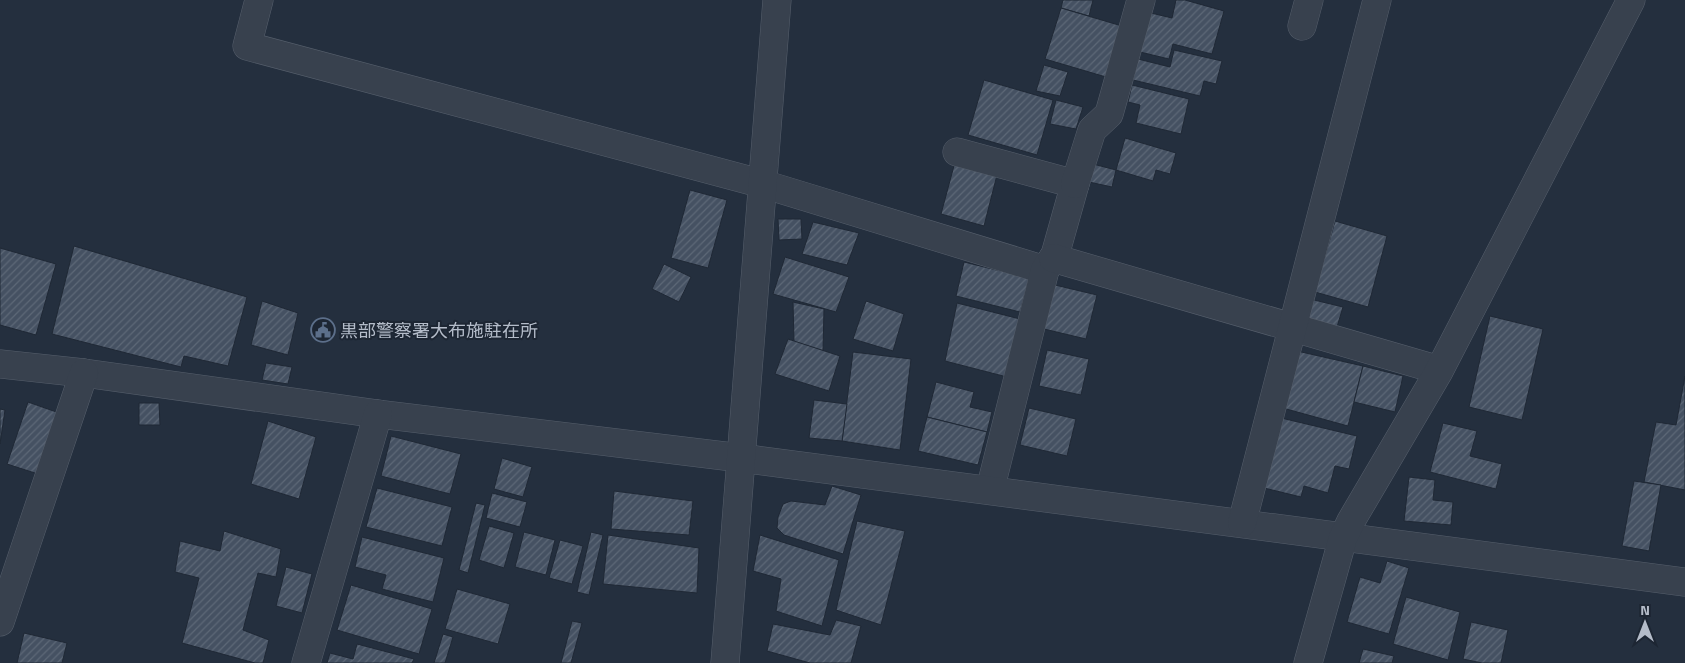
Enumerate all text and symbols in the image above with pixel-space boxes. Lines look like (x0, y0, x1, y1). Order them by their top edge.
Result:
public building icon: 黒部警察署大布施駐在所 (310, 317, 336, 343)
place label: 黒部警察署大布施駐在所 (340, 317, 538, 344)
north arrow (1620, 598, 1670, 648)
text: N (1640, 599, 1650, 620)

